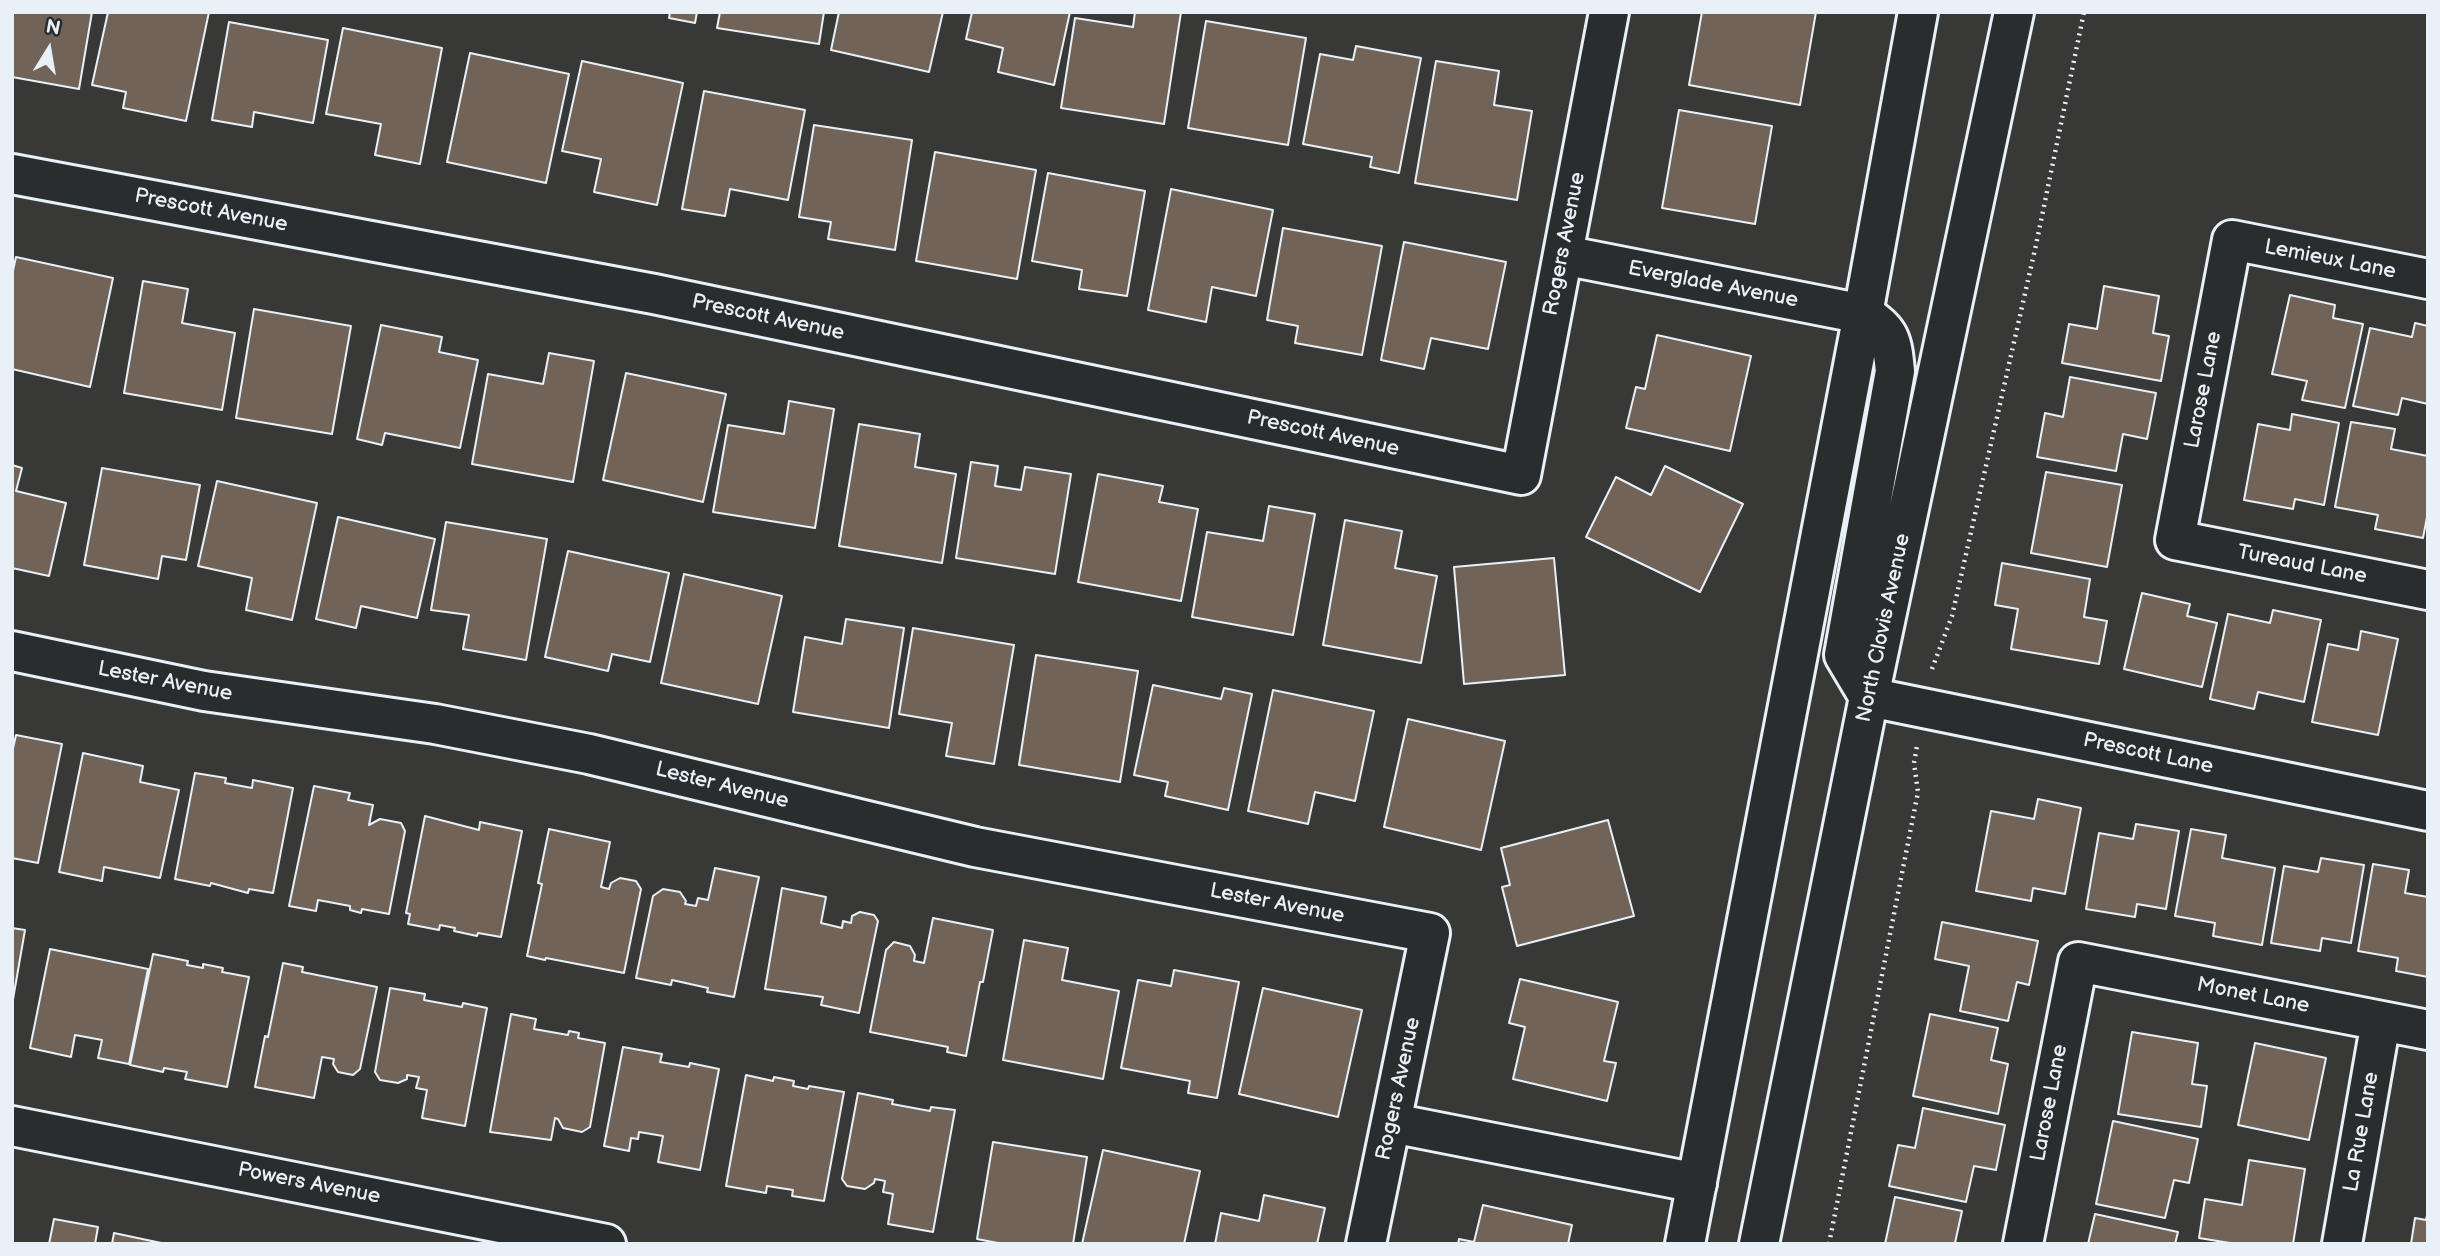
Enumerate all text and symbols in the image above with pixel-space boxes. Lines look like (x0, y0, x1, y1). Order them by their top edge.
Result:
north arrow (14, 14, 84, 84)
text: N (44, 15, 62, 41)
street label: Rogers Avenue (1539, 170, 1591, 318)
street label: Prescott Avenue (132, 184, 290, 238)
street label: Lemieux Lane (2262, 235, 2398, 285)
street label: Everglade Avenue (1626, 256, 1800, 314)
street label: Prescott Avenue (690, 290, 846, 346)
street label: Larose Lane (2180, 329, 2228, 451)
street label: Prescott Avenue (1245, 406, 1401, 462)
street label: North Clovis Avenue (1852, 531, 1916, 725)
street label: Tureaud Lane (2235, 540, 2369, 590)
street label: Lester Avenue (96, 657, 234, 707)
street label: Prescott Lane (2081, 728, 2215, 780)
street label: Lester Avenue (653, 757, 791, 815)
street label: Lester Avenue (1208, 879, 1346, 929)
street label: Monet Lane (2195, 973, 2311, 1019)
street label: Rogers Avenue (1372, 1015, 1426, 1163)
street label: Larose Lane (2026, 1042, 2074, 1164)
street label: La Rue Lane (2339, 1070, 2385, 1194)
street label: Powers Avenue (236, 1158, 382, 1210)

